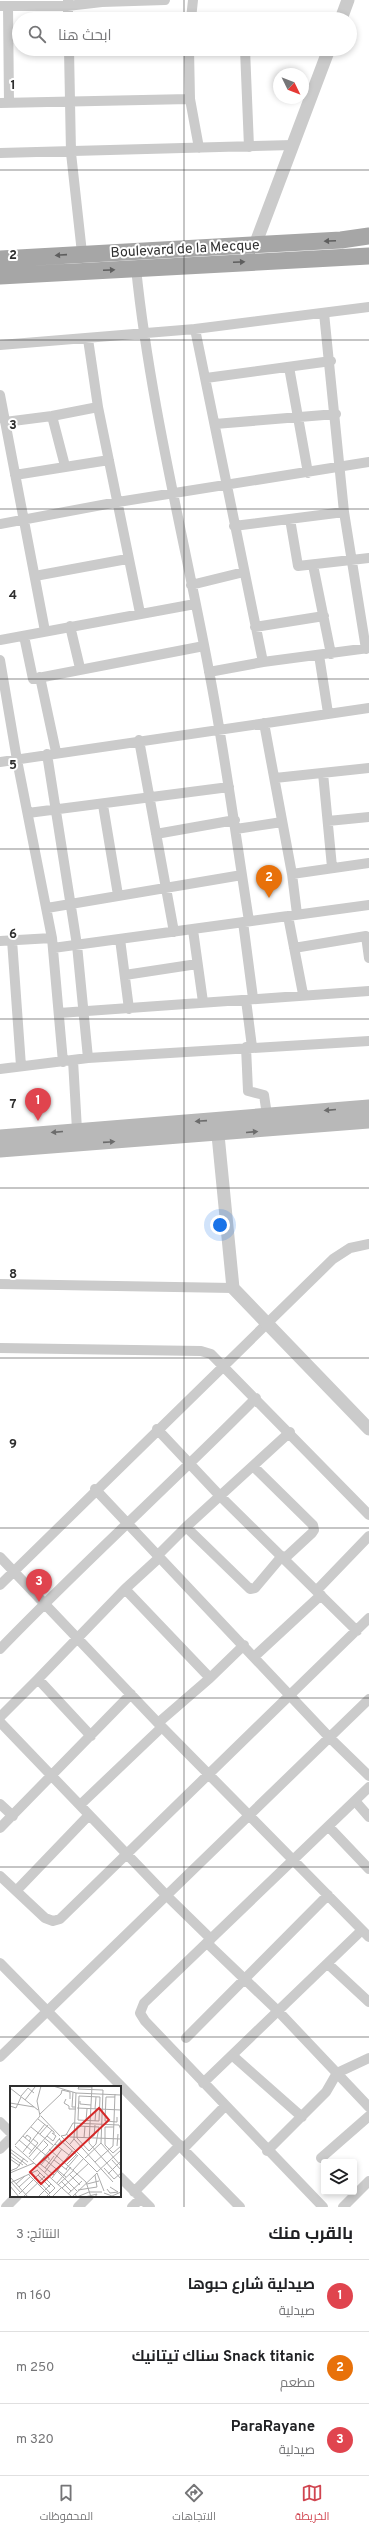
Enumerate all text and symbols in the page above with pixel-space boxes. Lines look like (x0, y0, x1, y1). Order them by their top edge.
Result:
search box (12, 12, 357, 56)
icon: search (26, 23, 48, 45)
text: ابحث هنا (58, 27, 112, 46)
north arrow (273, 68, 309, 104)
text: 1 (10, 78, 16, 94)
street label: Boulevard de la Mecque (110, 237, 260, 262)
one-way arrow (324, 237, 336, 244)
text: 2 (9, 248, 17, 264)
one-way arrow (55, 251, 67, 258)
one-way arrow (233, 259, 246, 265)
one-way arrow (103, 266, 115, 273)
text: 3 (9, 418, 17, 434)
text: 4 (9, 588, 17, 604)
text: 5 (9, 758, 17, 774)
pin: 2 (256, 865, 282, 898)
text: 6 (9, 927, 17, 943)
pin: 1 (25, 1088, 51, 1121)
text: 7 (10, 1097, 17, 1113)
one-way arrow (324, 1107, 336, 1114)
one-way arrow (195, 1117, 207, 1124)
one-way arrow (51, 1128, 63, 1135)
one-way arrow (246, 1128, 258, 1135)
one-way arrow (103, 1138, 115, 1145)
your location (210, 1215, 230, 1235)
text: 8 (9, 1267, 17, 1283)
text: 9 (9, 1437, 17, 1453)
pin: 3 (26, 1569, 52, 1602)
inset map (10, 2086, 121, 2197)
map controls (321, 2159, 357, 2195)
button: layers (321, 2159, 357, 2195)
text: بالقرب منك (269, 2224, 353, 2246)
text: النتائج: 3 (16, 2227, 60, 2243)
text: صيدلية شارع حبوها (188, 2276, 315, 2295)
text: 160 m (16, 2288, 51, 2304)
text: 1 (337, 2288, 343, 2304)
text: صيدلية (279, 2304, 315, 2320)
text: Snack titanic سناك تيتانيك (132, 2348, 315, 2367)
text: 250 m (16, 2360, 54, 2376)
text: 2 (336, 2360, 344, 2376)
text: مطعم (280, 2376, 315, 2392)
text: ParaRayane (231, 2418, 315, 2437)
text: 320 m (16, 2432, 54, 2448)
text: 3 (336, 2432, 344, 2448)
text: صيدلية (279, 2443, 315, 2459)
tab: المحفوظات (40, 2482, 93, 2526)
tab: الاتجاهات (172, 2482, 216, 2526)
tab: الخريطة (295, 2482, 329, 2526)

